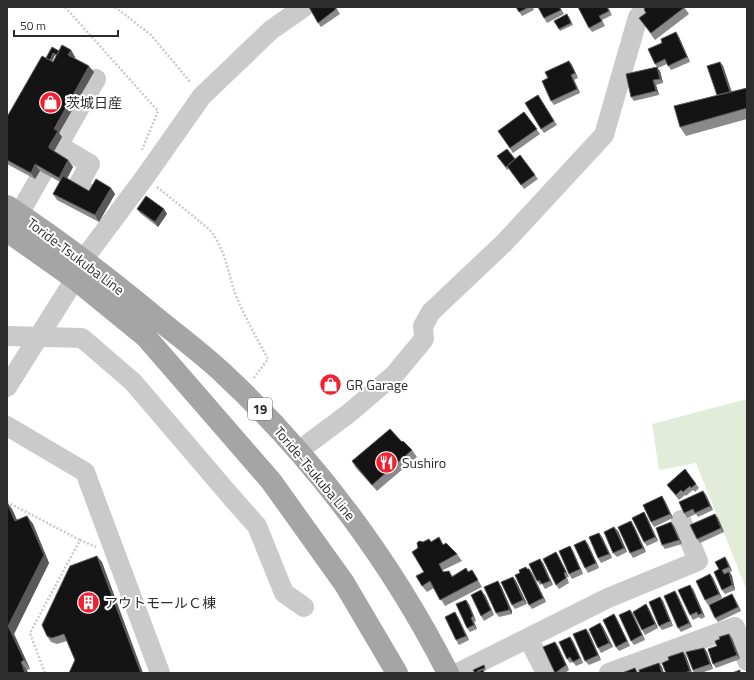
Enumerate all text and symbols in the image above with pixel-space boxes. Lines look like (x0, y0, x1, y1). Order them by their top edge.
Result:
scale bar (14, 12, 118, 38)
text: 50 m (20, 16, 46, 35)
shop icon: 茨城日産 (37, 89, 63, 115)
place label: 茨城日産 (66, 92, 122, 113)
street label: Toride-Tsukuba Line (23, 212, 129, 300)
shop icon: GR Garage (318, 371, 344, 397)
place label: GR Garage (346, 374, 408, 395)
road number: 19 (248, 398, 272, 420)
street label: Toride-Tsukuba Line (269, 421, 361, 525)
restaurant icon: Sushiro (373, 449, 399, 475)
place label: Sushiro (402, 452, 446, 473)
building icon: アウトモールＣ棟 (75, 589, 101, 615)
place label: アウトモールＣ棟 (104, 592, 216, 613)

